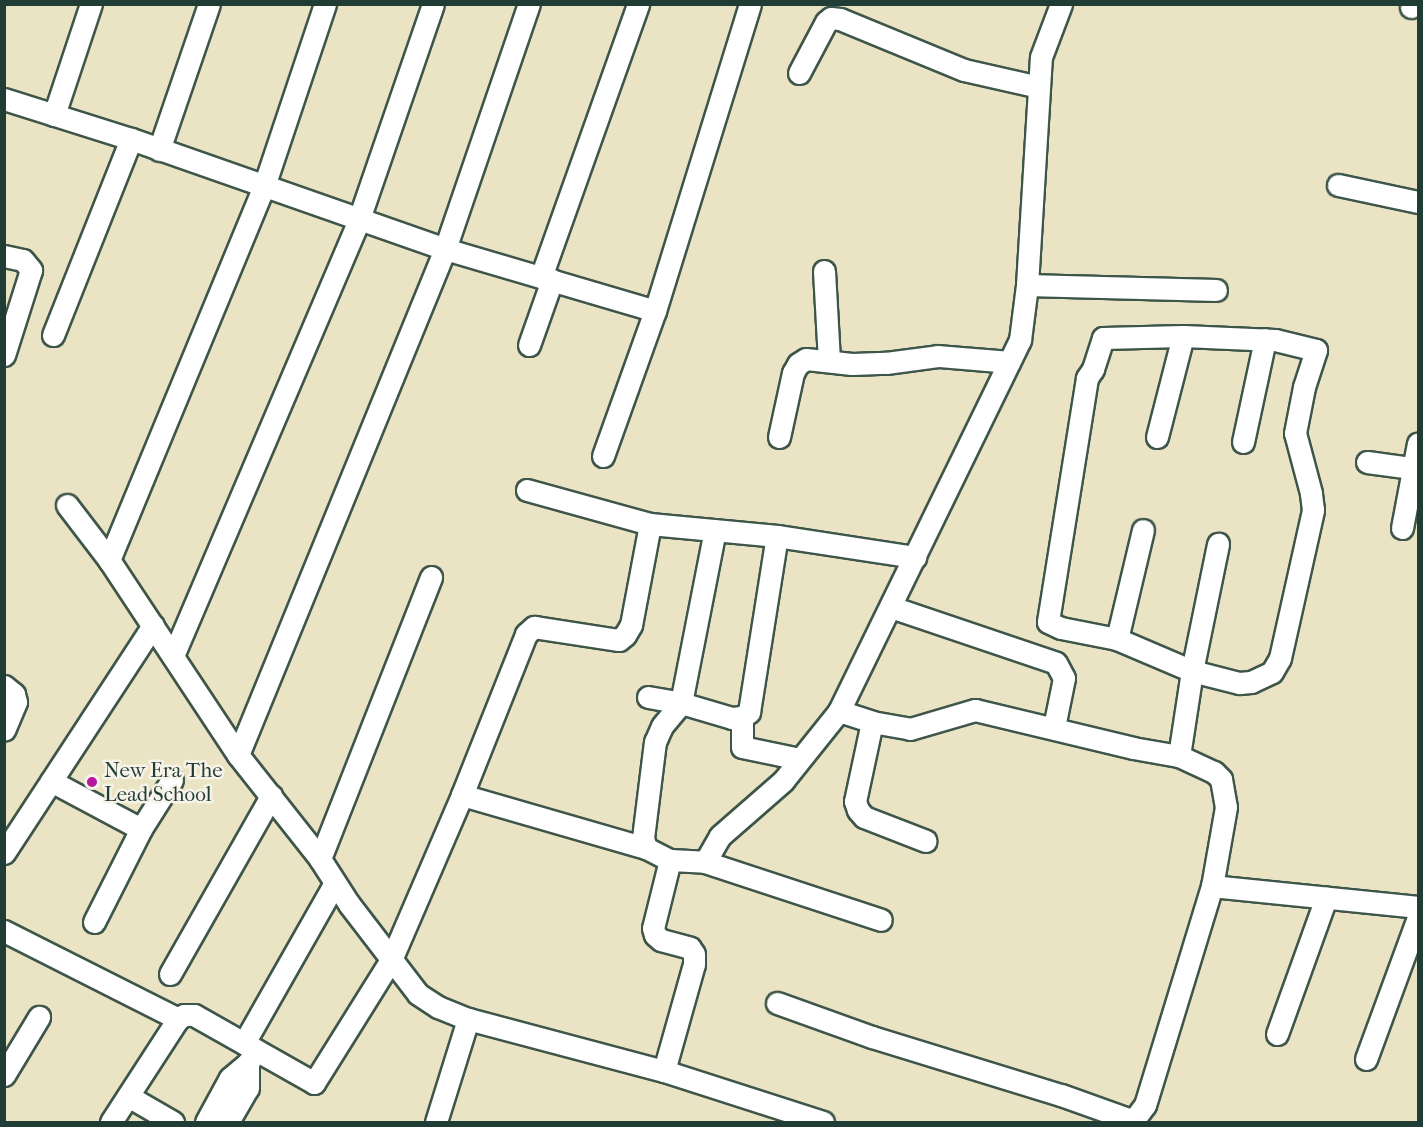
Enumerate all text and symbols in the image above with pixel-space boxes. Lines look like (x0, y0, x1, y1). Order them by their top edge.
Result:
place label: New Era The Lead School (104, 757, 223, 807)
marker: New Era The Lead School (85, 775, 99, 789)

